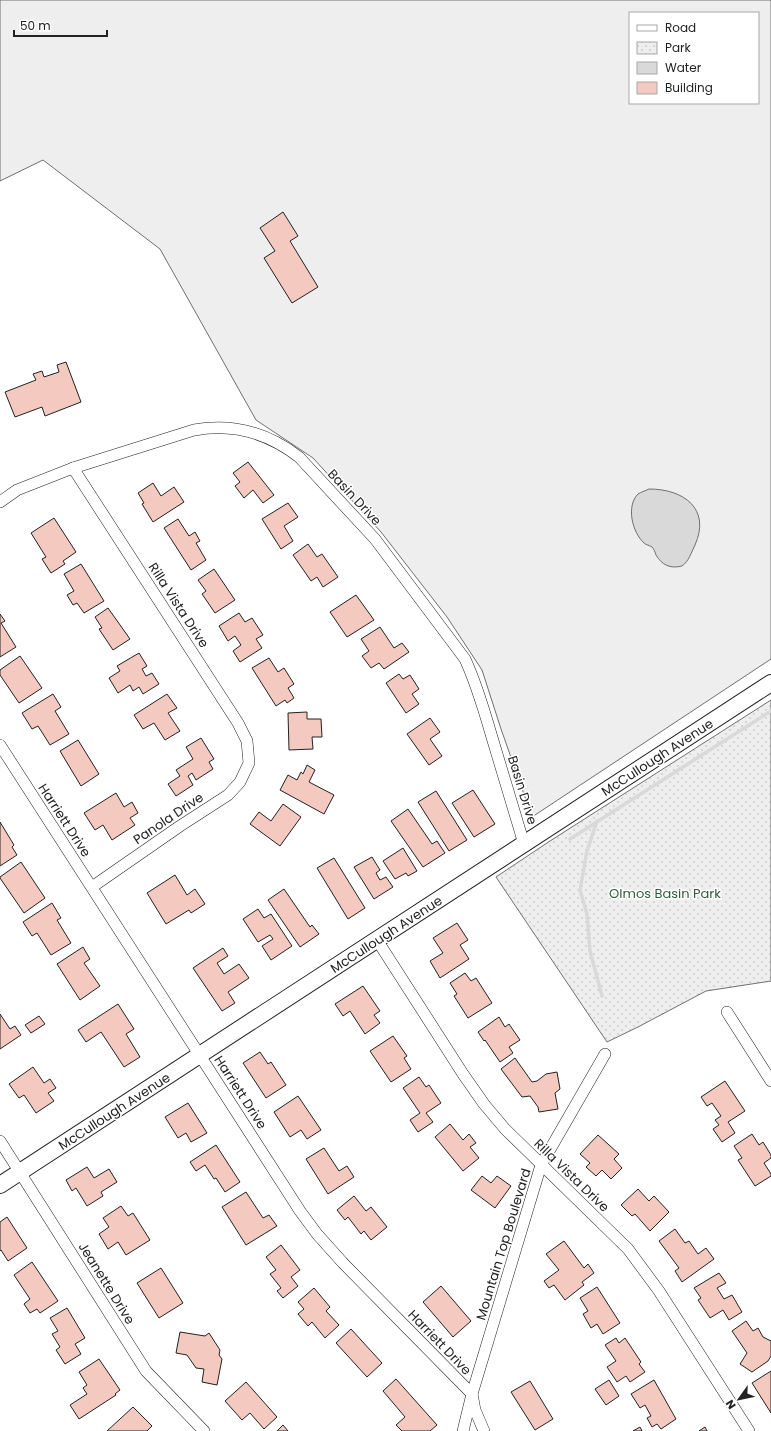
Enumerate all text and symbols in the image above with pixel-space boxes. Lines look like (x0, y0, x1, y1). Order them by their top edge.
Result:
scale bar (14, 12, 107, 38)
legend (629, 12, 759, 104)
text: 50 m (20, 17, 51, 34)
text: Road (665, 19, 696, 36)
text: Park (665, 39, 692, 56)
text: Water (665, 59, 702, 76)
text: Building (665, 79, 713, 96)
street label: Basin Drive (323, 465, 386, 530)
street label: Rilla Vista Drive (144, 559, 213, 652)
street label: McCullough Avenue (598, 714, 717, 801)
street label: Basin Drive (503, 753, 542, 827)
street label: Harriett Drive (34, 780, 95, 861)
street label: Panola Drive (129, 788, 207, 849)
park label: Olmos Basin Park (609, 884, 721, 903)
street label: McCullough Avenue (327, 891, 446, 978)
street label: Harriett Drive (210, 1052, 271, 1133)
street label: McCullough Avenue (55, 1068, 174, 1155)
street label: Rilla Vista Drive (530, 1134, 614, 1216)
street label: Mountain Top Boulevard (471, 1166, 536, 1322)
street label: Jeanette Drive (74, 1238, 139, 1328)
street label: Harriett Drive (404, 1305, 476, 1379)
north arrow (719, 1379, 759, 1419)
text: N (722, 1397, 740, 1412)

